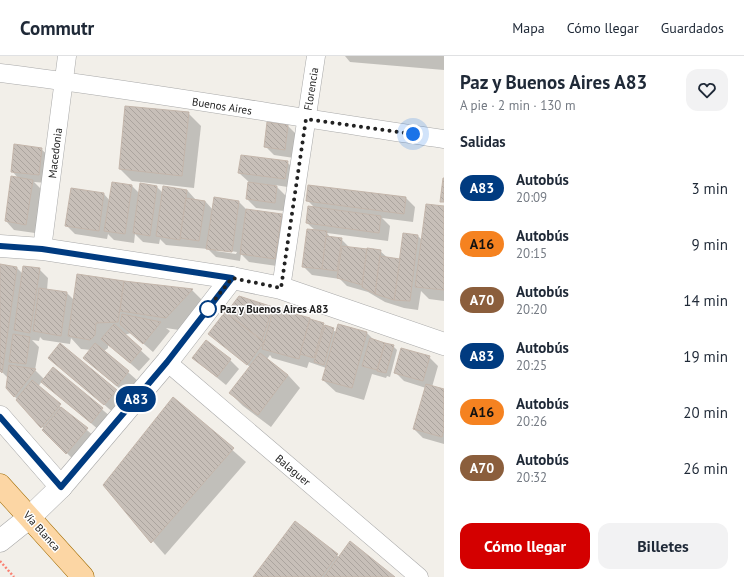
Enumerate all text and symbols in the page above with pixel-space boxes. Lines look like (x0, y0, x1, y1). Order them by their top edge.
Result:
text: Commutr (20, 16, 94, 40)
text: Mapa (512, 19, 545, 37)
text: Cómo llegar (567, 19, 639, 37)
text: Guardados (661, 19, 724, 37)
street label: Florencia (301, 66, 321, 112)
button: heart (686, 69, 728, 111)
text: Paz y Buenos Aires A83 (460, 70, 647, 94)
street label: Buenos Aires (191, 94, 253, 118)
text: A pie · 2 min · 130 m (460, 97, 575, 114)
your location (403, 124, 423, 144)
street label: Macedonia (45, 127, 65, 179)
text: Salidas (460, 132, 506, 151)
text: Autobús (516, 170, 569, 189)
text: A83 (470, 179, 494, 197)
text: 3 min (691, 179, 728, 198)
text: 20:09 (516, 189, 547, 206)
text: Autobús (516, 226, 569, 245)
text: A16 (470, 235, 494, 253)
text: 9 min (691, 235, 728, 254)
text: 20:15 (516, 245, 547, 262)
text: Autobús (516, 282, 569, 301)
text: A70 (470, 291, 494, 309)
text: 14 min (683, 291, 728, 310)
marker: Paz y Buenos Aires A83 (199, 300, 217, 318)
text: 20:20 (516, 301, 547, 318)
place label: Paz y Buenos Aires A83 (220, 302, 328, 316)
text: Autobús (516, 338, 569, 357)
text: A83 (470, 347, 494, 365)
text: 19 min (683, 347, 728, 366)
text: 20:25 (516, 357, 547, 374)
line badge: A83 (113, 386, 159, 412)
text: A83 (124, 390, 148, 408)
text: Autobús (516, 394, 569, 413)
text: A16 (470, 403, 494, 421)
text: 20 min (683, 403, 728, 422)
text: 20:26 (516, 413, 547, 430)
text: Autobús (516, 450, 569, 469)
street label: Balaguer (273, 451, 314, 489)
text: A70 (470, 459, 494, 477)
text: 26 min (683, 459, 728, 478)
text: 20:32 (516, 469, 547, 486)
street label: Vía Blanca (20, 508, 63, 554)
button: Cómo llegar (460, 523, 590, 569)
button: Billetes (598, 523, 728, 569)

